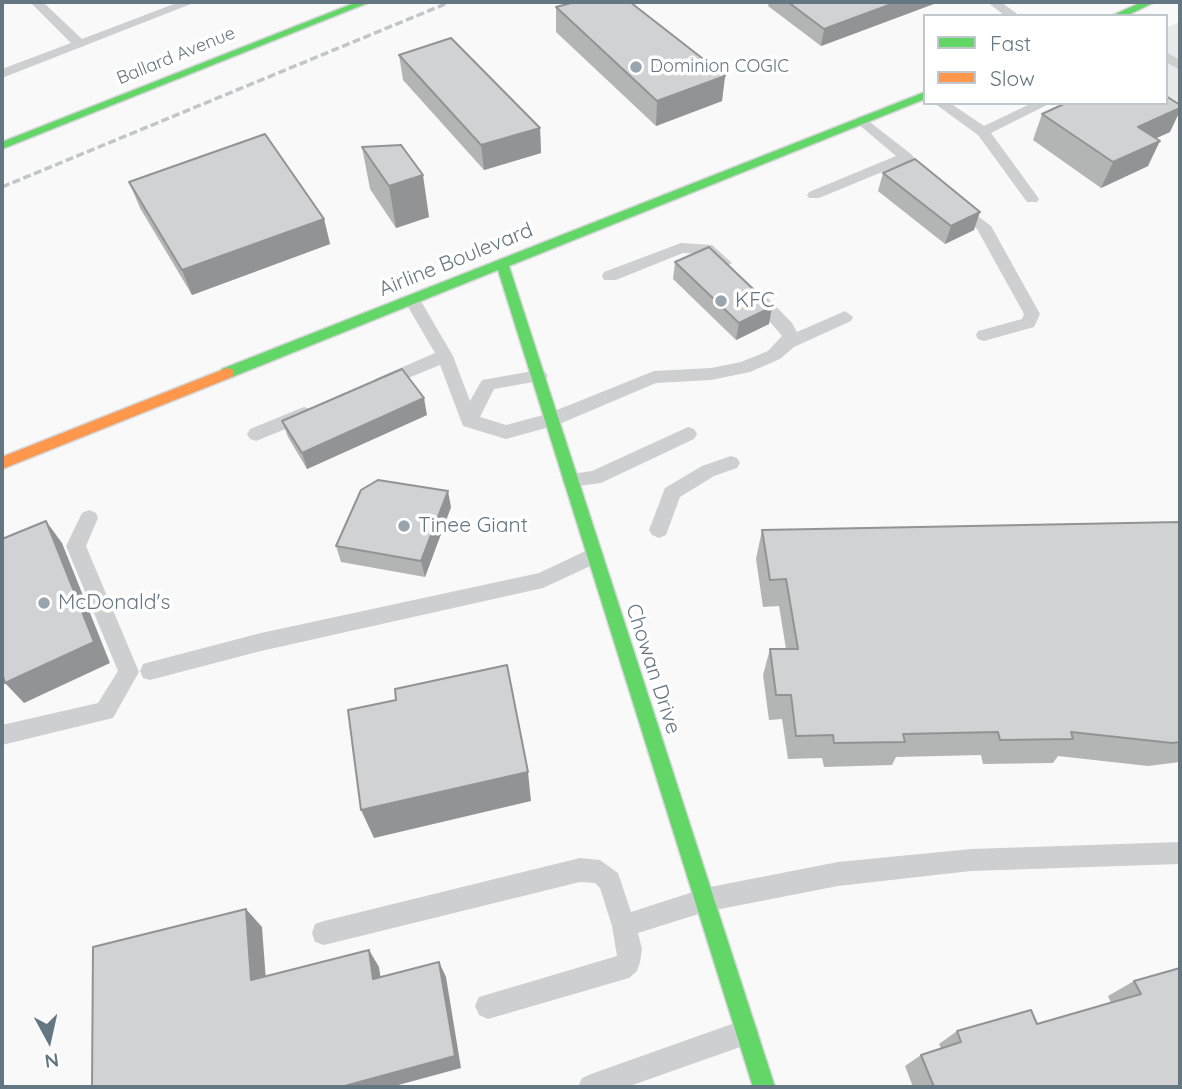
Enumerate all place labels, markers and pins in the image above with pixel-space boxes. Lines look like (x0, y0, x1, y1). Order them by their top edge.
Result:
place label: Dominion COGIC (650, 56, 789, 78)
marker: Dominion COGIC (628, 59, 644, 75)
place label: KFC (735, 288, 775, 314)
marker: KFC (713, 293, 729, 309)
place label: Tinee Giant (418, 513, 528, 539)
marker: Tinee Giant (396, 518, 412, 534)
place label: McDonald's (58, 590, 170, 616)
marker: McDonald's (36, 595, 52, 611)

